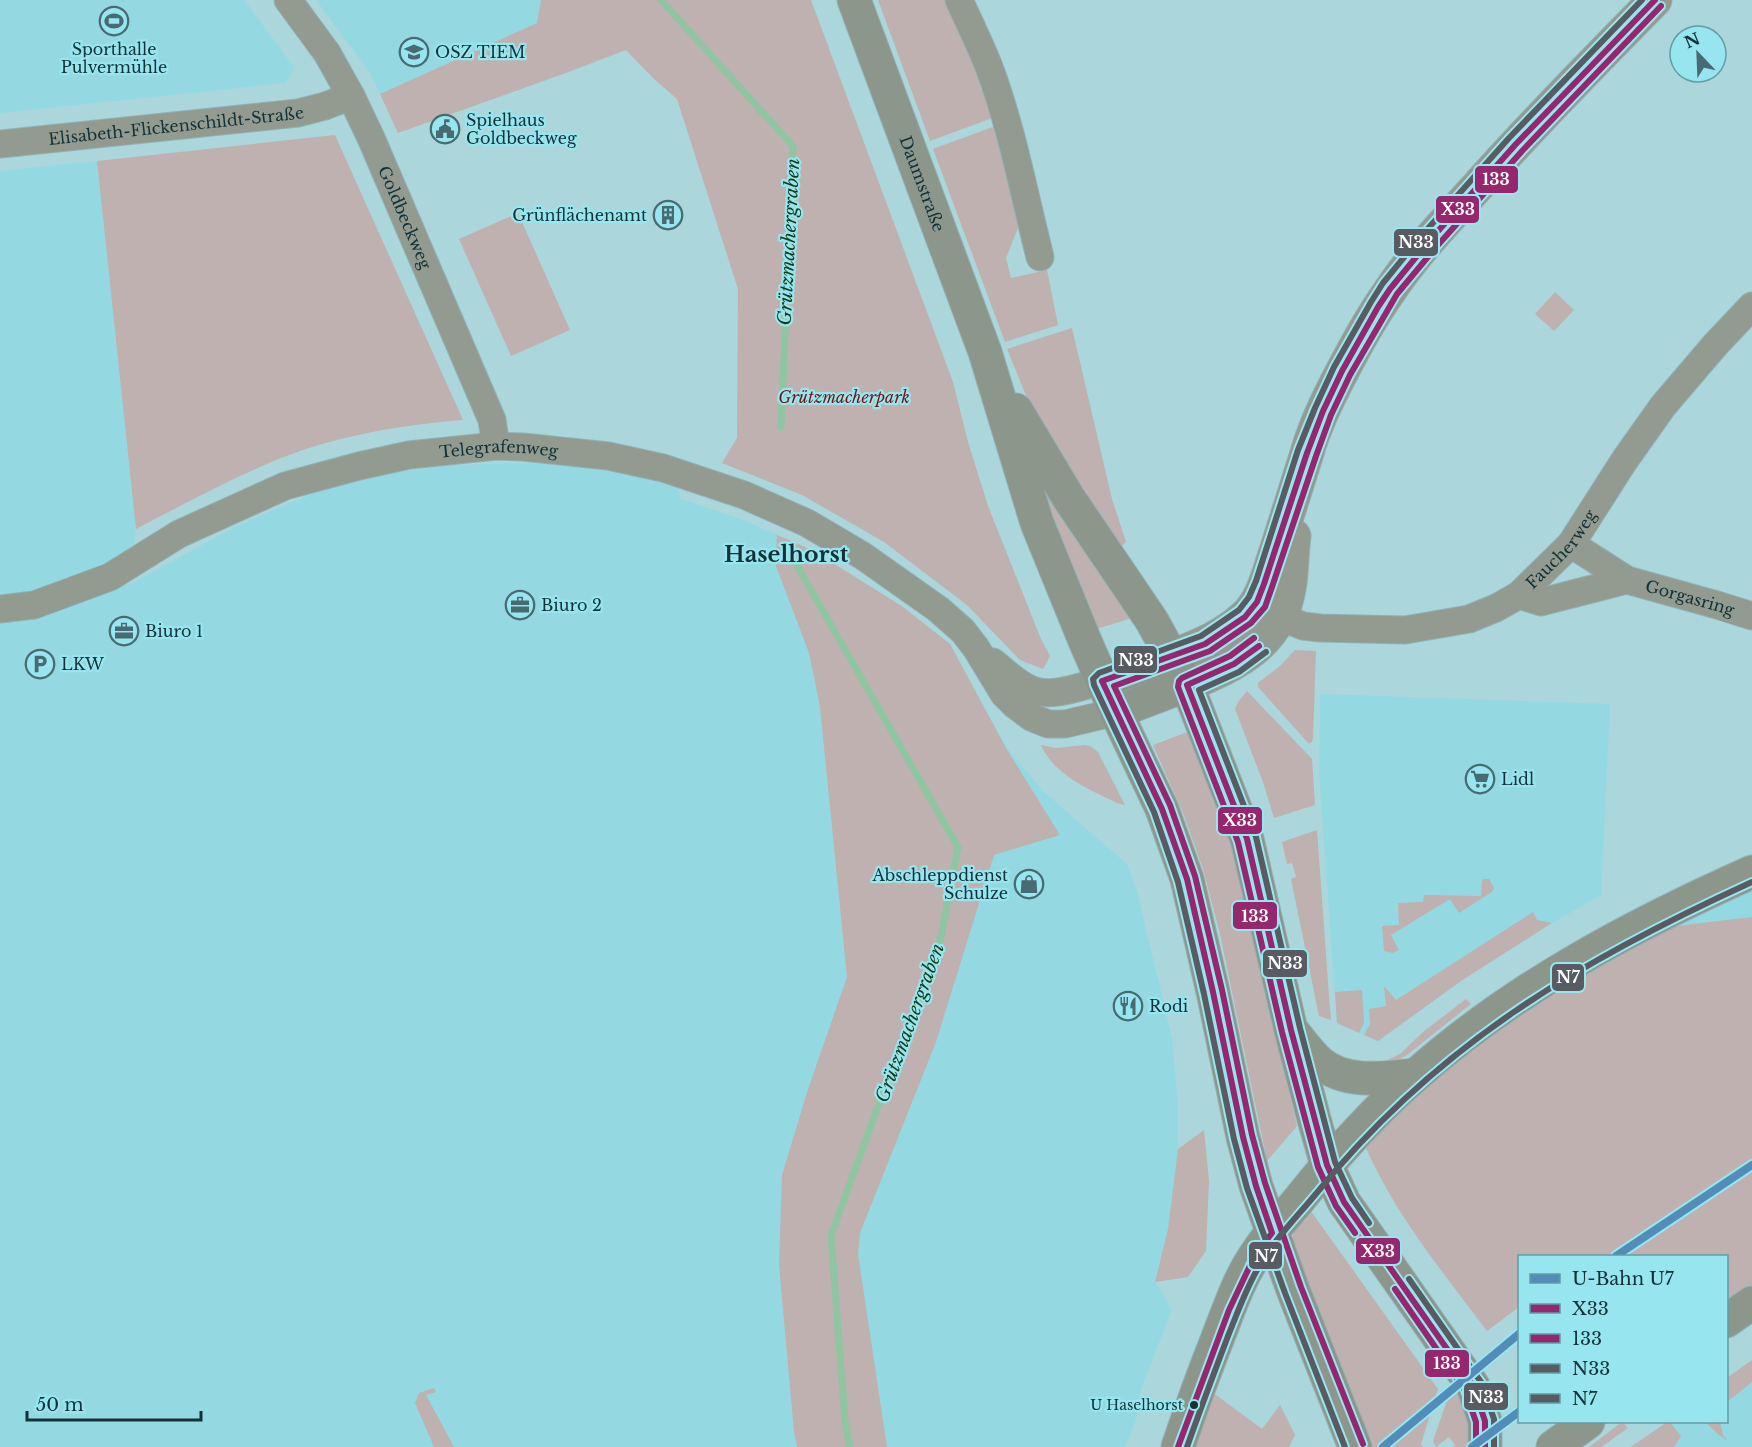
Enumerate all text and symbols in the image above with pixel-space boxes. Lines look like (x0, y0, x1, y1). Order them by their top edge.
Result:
sports icon: Sporthalle Pulvermühle (98, 5, 130, 37)
north arrow (1668, 24, 1728, 84)
text: N (1681, 28, 1703, 52)
school or university icon: OSZ TIEM (398, 36, 430, 68)
place label: Sporthalle Pulvermühle (61, 39, 167, 77)
place label: OSZ TIEM (435, 42, 525, 62)
street label: Elisabeth-Flickenschildt-Straße (47, 102, 306, 149)
place label: Spielhaus Goldbeckweg (466, 110, 577, 148)
public building icon: Spielhaus Goldbeckweg (429, 113, 461, 145)
street label: Daumstraße (895, 133, 949, 234)
water label: Grützmachergraben (774, 158, 804, 326)
street label: Goldbeckweg (374, 163, 436, 273)
line badge: 133 (1474, 165, 1519, 194)
text: 133 (1482, 169, 1510, 189)
line badge: X33 (1435, 195, 1480, 224)
building icon: Grünflächenamt (652, 199, 684, 231)
text: X33 (1440, 199, 1475, 219)
place label: Grünflächenamt (512, 205, 647, 225)
line badge: N33 (1393, 228, 1439, 257)
text: N33 (1398, 232, 1434, 252)
park label: Grützmacherpark (778, 387, 910, 407)
street label: Telegrafenweg (438, 436, 560, 462)
street label: Faucherweg (1522, 505, 1601, 593)
district label: Haselhorst (724, 541, 849, 568)
street label: Gorgasring (1643, 576, 1737, 620)
office icon: Biuro 2 (504, 589, 536, 621)
place label: Biuro 2 (541, 595, 602, 615)
office icon: Biuro 1 (108, 615, 140, 647)
place label: Biuro 1 (145, 621, 203, 641)
line badge: N33 (1113, 645, 1158, 674)
parking icon: LKW (24, 648, 56, 680)
text: N33 (1118, 650, 1154, 670)
place label: LKW (61, 654, 104, 674)
supermarket icon: Lidl (1464, 763, 1496, 795)
place label: Lidl (1501, 769, 1534, 789)
line badge: X33 (1217, 806, 1263, 835)
text: X33 (1222, 810, 1257, 830)
place label: Abschleppdienst Schulze (871, 865, 1008, 903)
shop icon: Abschleppdienst Schulze (1013, 868, 1045, 900)
line badge: 133 (1232, 901, 1278, 930)
text: 133 (1241, 906, 1269, 926)
water label: Grützmachergraben (871, 941, 949, 1105)
line badge: N33 (1262, 949, 1308, 978)
text: N33 (1267, 953, 1303, 973)
line badge: N7 (1551, 963, 1585, 992)
text: N7 (1556, 967, 1580, 987)
restaurant icon: Rodi (1112, 990, 1144, 1022)
place label: Rodi (1149, 996, 1189, 1016)
line badge: X33 (1355, 1237, 1401, 1265)
line badge: N7 (1248, 1241, 1283, 1270)
text: X33 (1360, 1241, 1395, 1261)
text: N7 (1254, 1246, 1278, 1266)
legend (1518, 1255, 1728, 1423)
text: U-Bahn U7 (1572, 1268, 1675, 1290)
text: X33 (1572, 1298, 1609, 1320)
text: 133 (1572, 1328, 1602, 1350)
line badge: 133 (1424, 1349, 1470, 1378)
text: 133 (1433, 1353, 1461, 1373)
text: N33 (1572, 1358, 1610, 1380)
line badge: N33 (1463, 1382, 1509, 1411)
scale bar (27, 1384, 201, 1422)
text: N33 (1468, 1387, 1504, 1407)
text: N7 (1572, 1388, 1598, 1410)
text: 50 m (36, 1394, 84, 1416)
place label: U Haselhorst (1090, 1396, 1184, 1414)
marker: U Haselhorst (1188, 1399, 1200, 1411)

